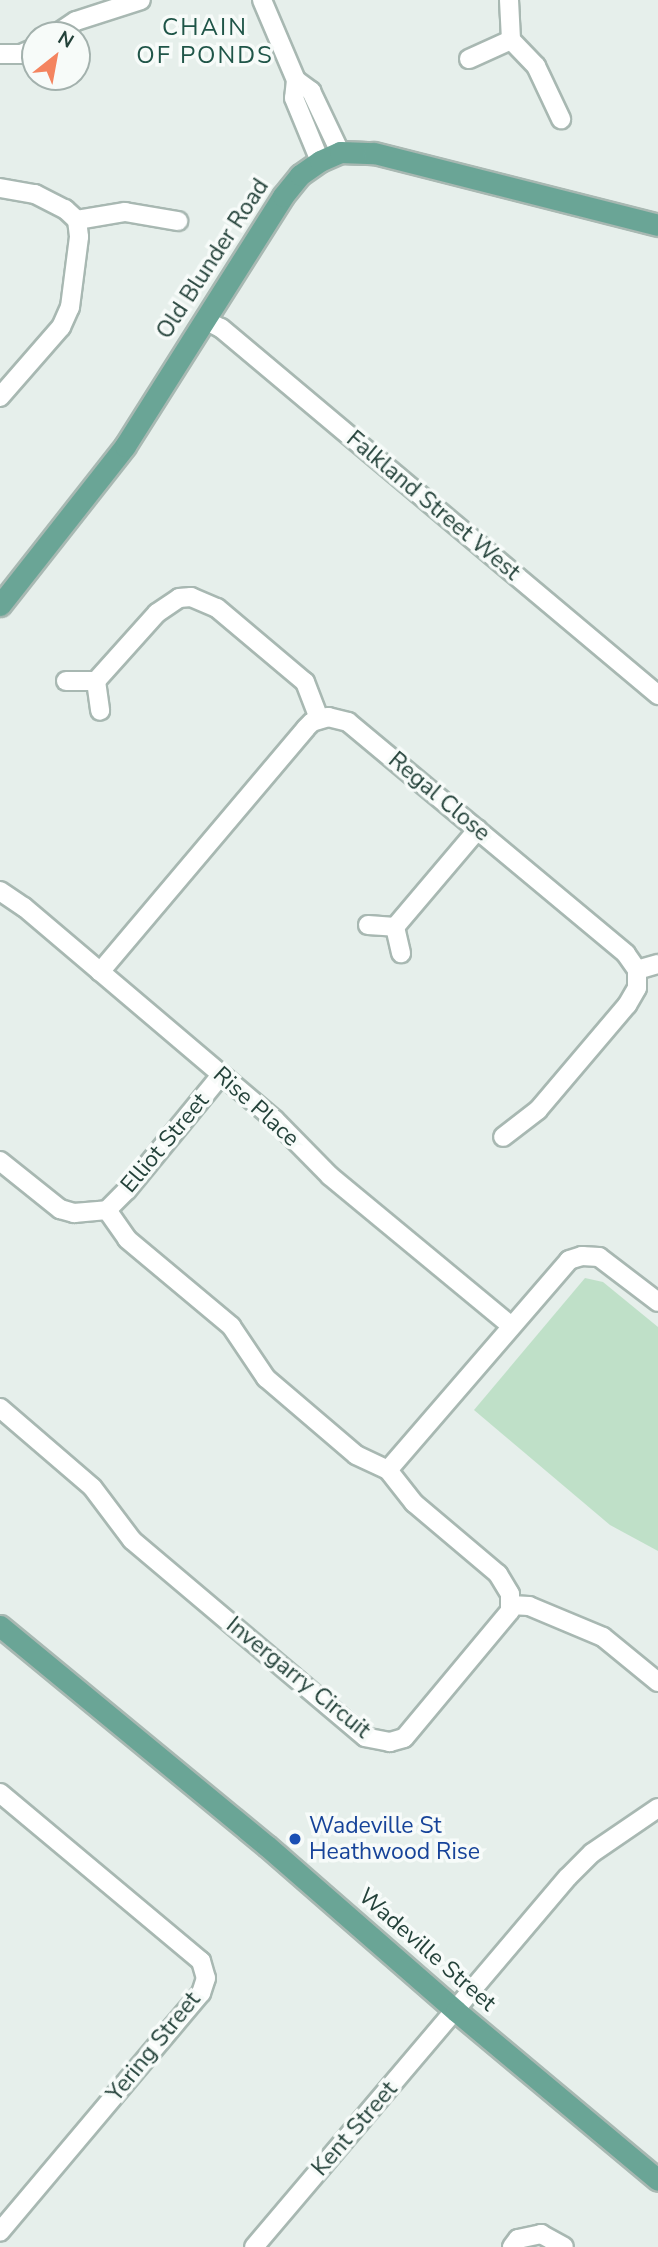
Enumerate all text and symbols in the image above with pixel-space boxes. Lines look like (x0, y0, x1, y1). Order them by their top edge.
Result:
district label: CHAIN OF PONDS (137, 14, 273, 70)
north arrow (21, 21, 91, 91)
text: N (53, 25, 79, 55)
street label: Old Blunder Road (151, 174, 275, 344)
street label: Falkland Street West (341, 425, 525, 587)
street label: Regal Close (383, 747, 495, 847)
street label: Rise Place (207, 1061, 305, 1153)
street label: Elliot Street (115, 1087, 215, 1199)
street label: Invergarry Circuit (220, 1612, 376, 1744)
place label: Wadeville St Heathwood Rise (309, 1812, 480, 1866)
marker: Wadeville St Heathwood Rise (287, 1831, 303, 1847)
street label: Wadeville Street (353, 1883, 501, 2017)
street label: Yering Street (101, 1987, 207, 2107)
street label: Kent Street (306, 2076, 404, 2182)

